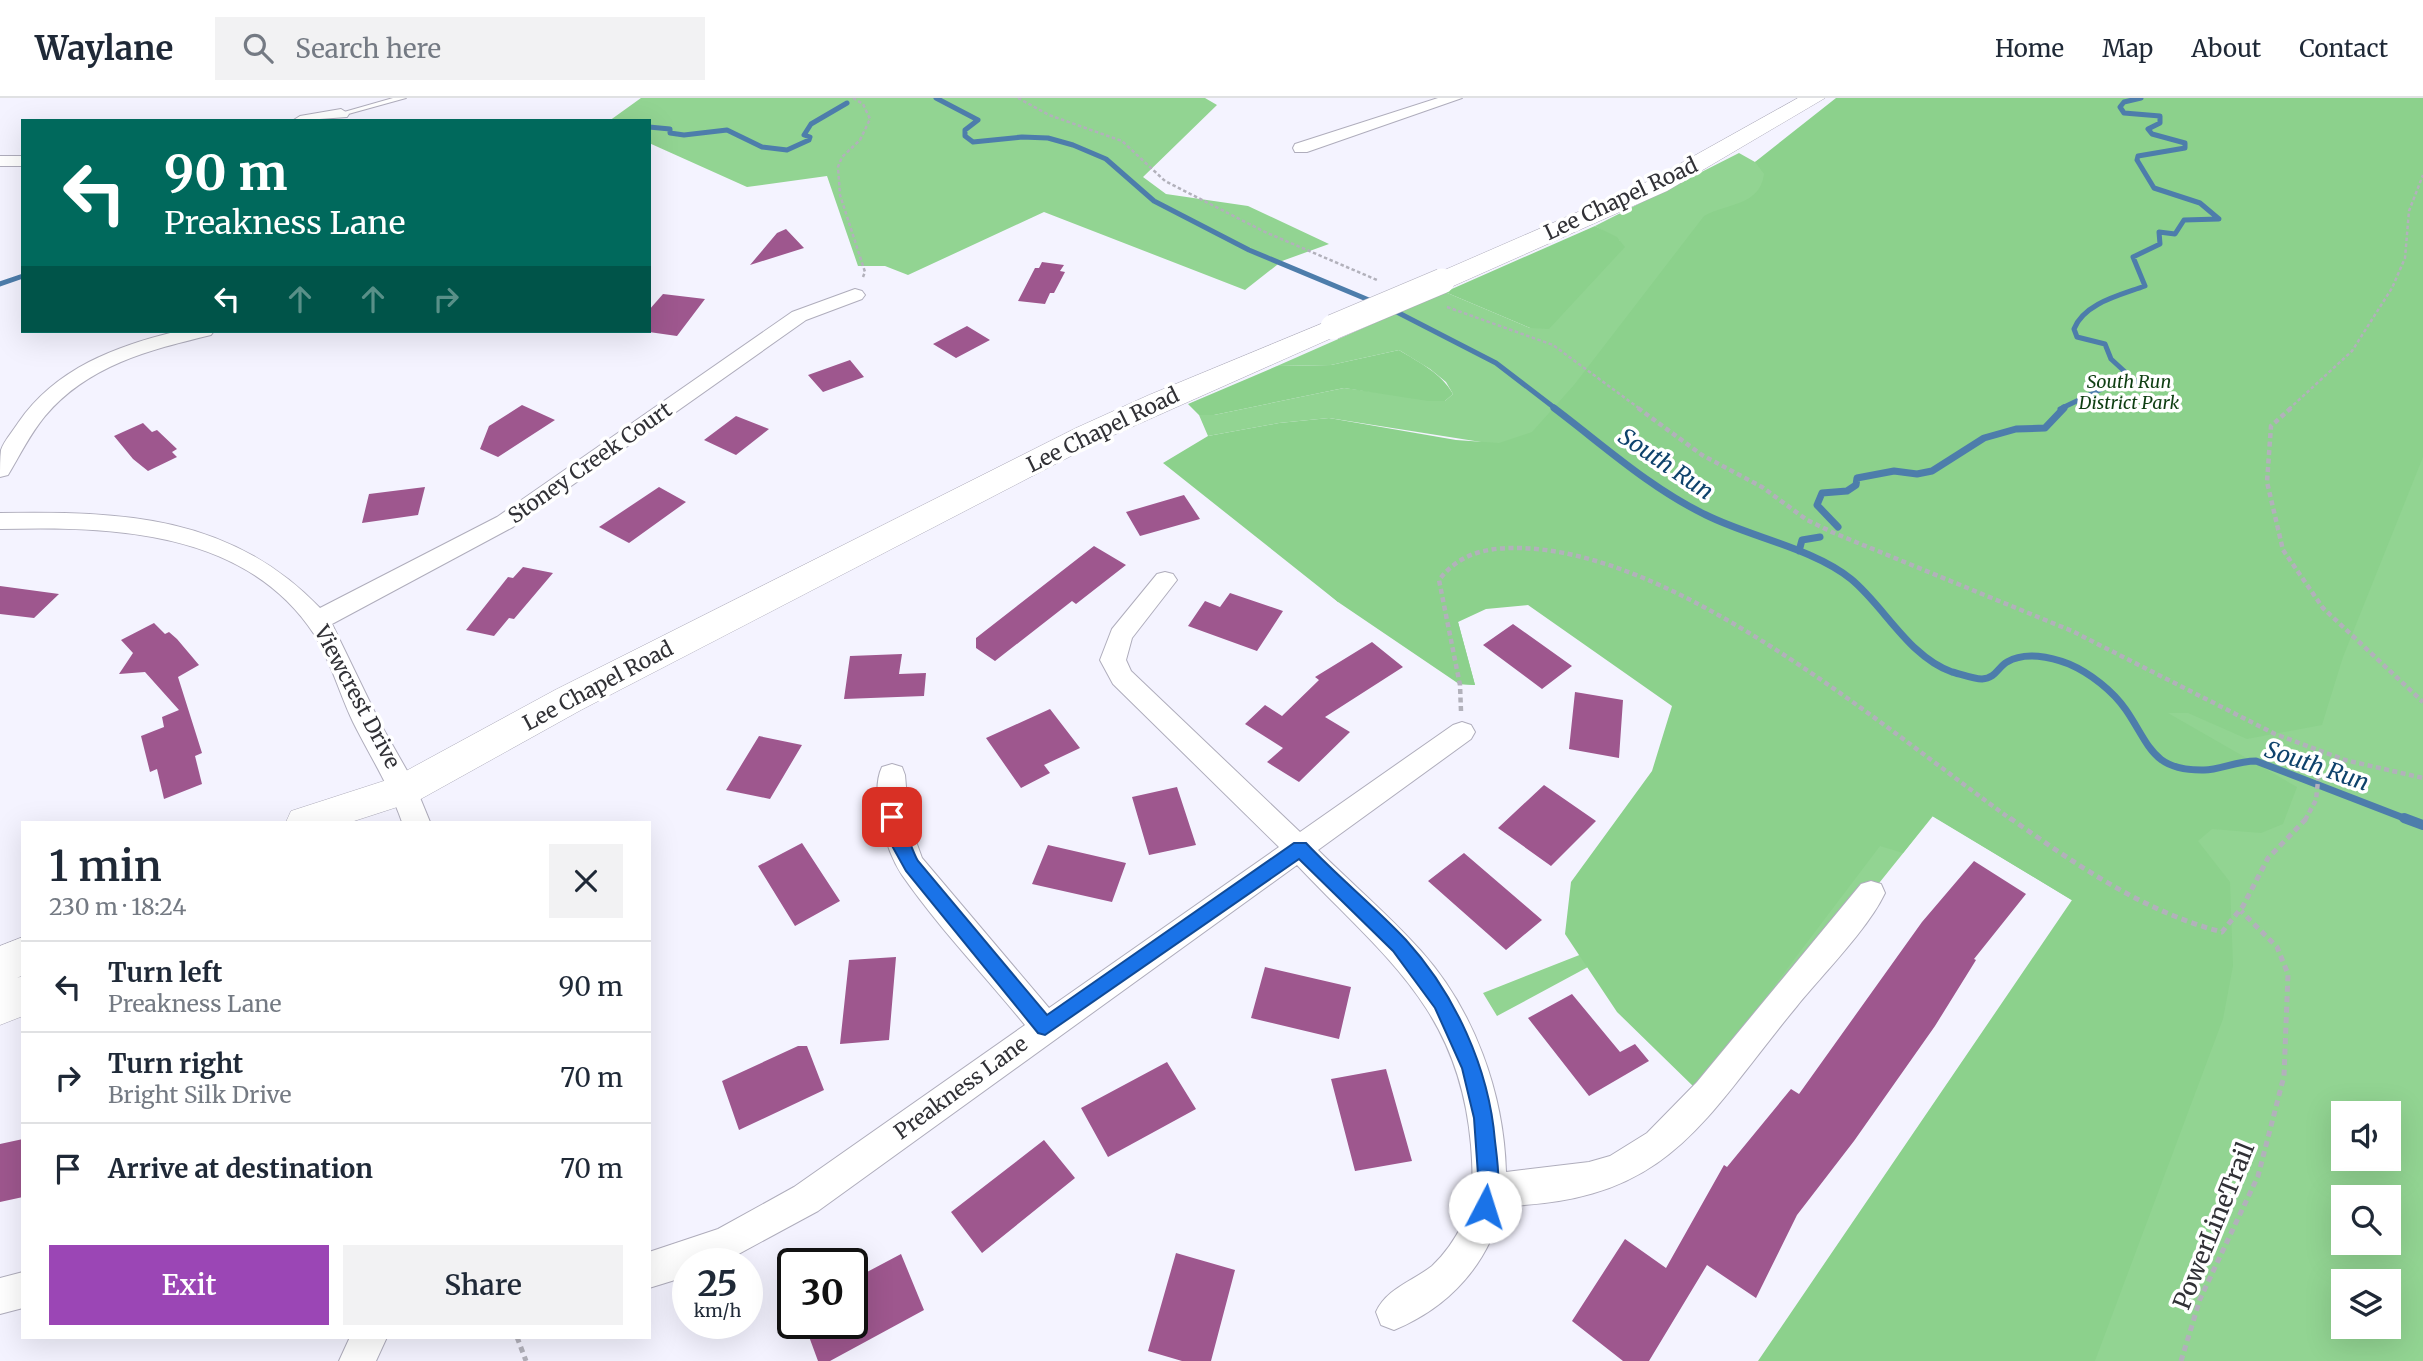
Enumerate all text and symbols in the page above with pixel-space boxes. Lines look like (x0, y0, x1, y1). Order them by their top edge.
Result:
search box (215, 17, 705, 80)
text: Waylane (35, 28, 173, 69)
icon: search (239, 29, 277, 67)
text: Search here (295, 32, 441, 65)
text: Home (1995, 33, 2064, 64)
text: Map (2102, 33, 2153, 64)
text: About (2191, 33, 2261, 64)
text: Contact (2299, 33, 2388, 64)
text: 90 m (164, 142, 288, 203)
icon: left (49, 147, 140, 238)
street label: Lee Chapel Road (1540, 151, 1702, 246)
text: Preakness Lane (164, 203, 405, 243)
icon: left (208, 280, 246, 318)
icon: ahead (281, 280, 319, 318)
icon: ahead (354, 280, 392, 318)
icon: right (427, 280, 465, 318)
park label: South Run District Park (2078, 370, 2179, 414)
street label: Lee Chapel Road (1022, 381, 1184, 478)
street label: Stoney Creek Court (503, 396, 677, 529)
water label: South Run (1613, 421, 1719, 506)
street label: Viewcrest Drive (308, 620, 406, 773)
street label: Lee Chapel Road (518, 634, 678, 736)
water label: South Run (2261, 734, 2373, 797)
pin (862, 787, 922, 847)
icon: arrive (873, 798, 911, 836)
text: 1 min (49, 840, 162, 892)
button: close (549, 844, 623, 918)
text: 230 m · 18:24 (49, 892, 186, 921)
text: Turn left (108, 956, 222, 989)
icon: left (49, 968, 87, 1006)
text: 90 m (559, 970, 623, 1003)
text: Preakness Lane (108, 989, 281, 1018)
street label: Preakness Lane (889, 1030, 1033, 1145)
text: Turn right (108, 1047, 243, 1080)
icon: right (49, 1059, 87, 1097)
text: 70 m (560, 1061, 623, 1094)
text: Bright Silk Drive (108, 1080, 291, 1109)
map controls (2331, 1101, 2401, 1339)
button: sound (2331, 1101, 2401, 1171)
street label: PowerLineTrail (2166, 1138, 2261, 1314)
icon: arrive (49, 1150, 87, 1188)
text: Arrive at destination (108, 1152, 373, 1185)
text: 70 m (560, 1152, 623, 1185)
position arrow (1448, 1170, 1522, 1244)
button: search (2331, 1185, 2401, 1255)
button: Exit (49, 1245, 329, 1325)
button: Share (343, 1245, 623, 1325)
speed limit sign: 30 (777, 1248, 868, 1339)
text: 25 (697, 1262, 738, 1306)
button: layers (2331, 1269, 2401, 1339)
text: km/h (694, 1299, 741, 1322)

